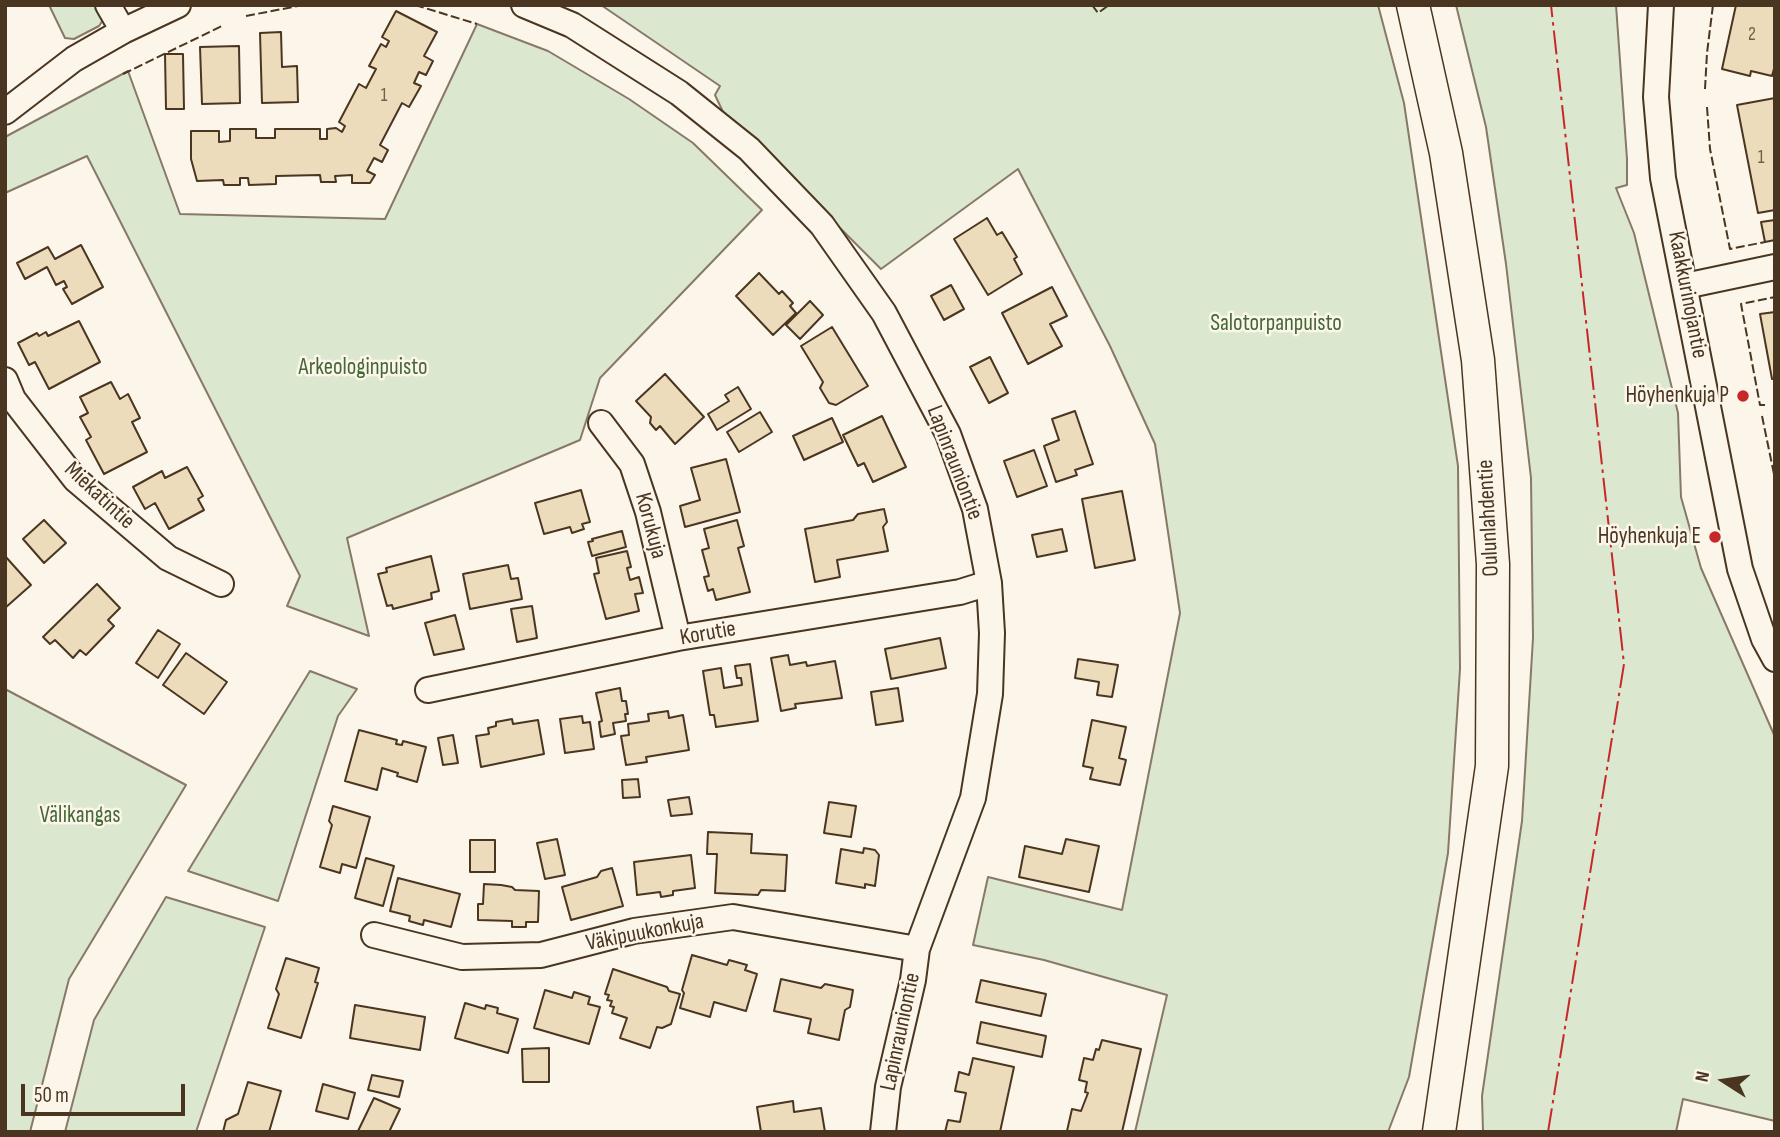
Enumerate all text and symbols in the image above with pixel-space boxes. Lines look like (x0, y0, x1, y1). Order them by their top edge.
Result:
house number: 2 (1748, 24, 1756, 46)
house number: 1 (381, 85, 387, 107)
house number: 1 (1758, 147, 1764, 169)
street label: Kaakkurinojantie (1661, 229, 1713, 361)
park label: Salotorpanpuisto (1210, 310, 1342, 338)
park label: Arkeologinpuisto (298, 354, 428, 382)
place label: Höyhenkuja P (1625, 382, 1729, 410)
marker: Höyhenkuja P (1735, 388, 1751, 404)
street label: Lapinrauniontie (920, 402, 988, 524)
street label: Miekatintie (58, 456, 140, 536)
street label: Oulunlahdentie (1472, 459, 1506, 577)
street label: Korukuja (628, 490, 672, 562)
place label: Höyhenkuja E (1598, 523, 1701, 551)
marker: Höyhenkuja E (1707, 529, 1723, 545)
street label: Korutie (678, 616, 738, 652)
park label: Välikangas (39, 802, 121, 830)
street label: Väkipuukonkuja (584, 908, 706, 958)
street label: Lapinrauniontie (875, 970, 927, 1094)
north arrow (1689, 1046, 1759, 1116)
text: N (1691, 1069, 1715, 1084)
scale bar (24, 1070, 189, 1114)
text: 50 m (34, 1083, 69, 1108)

